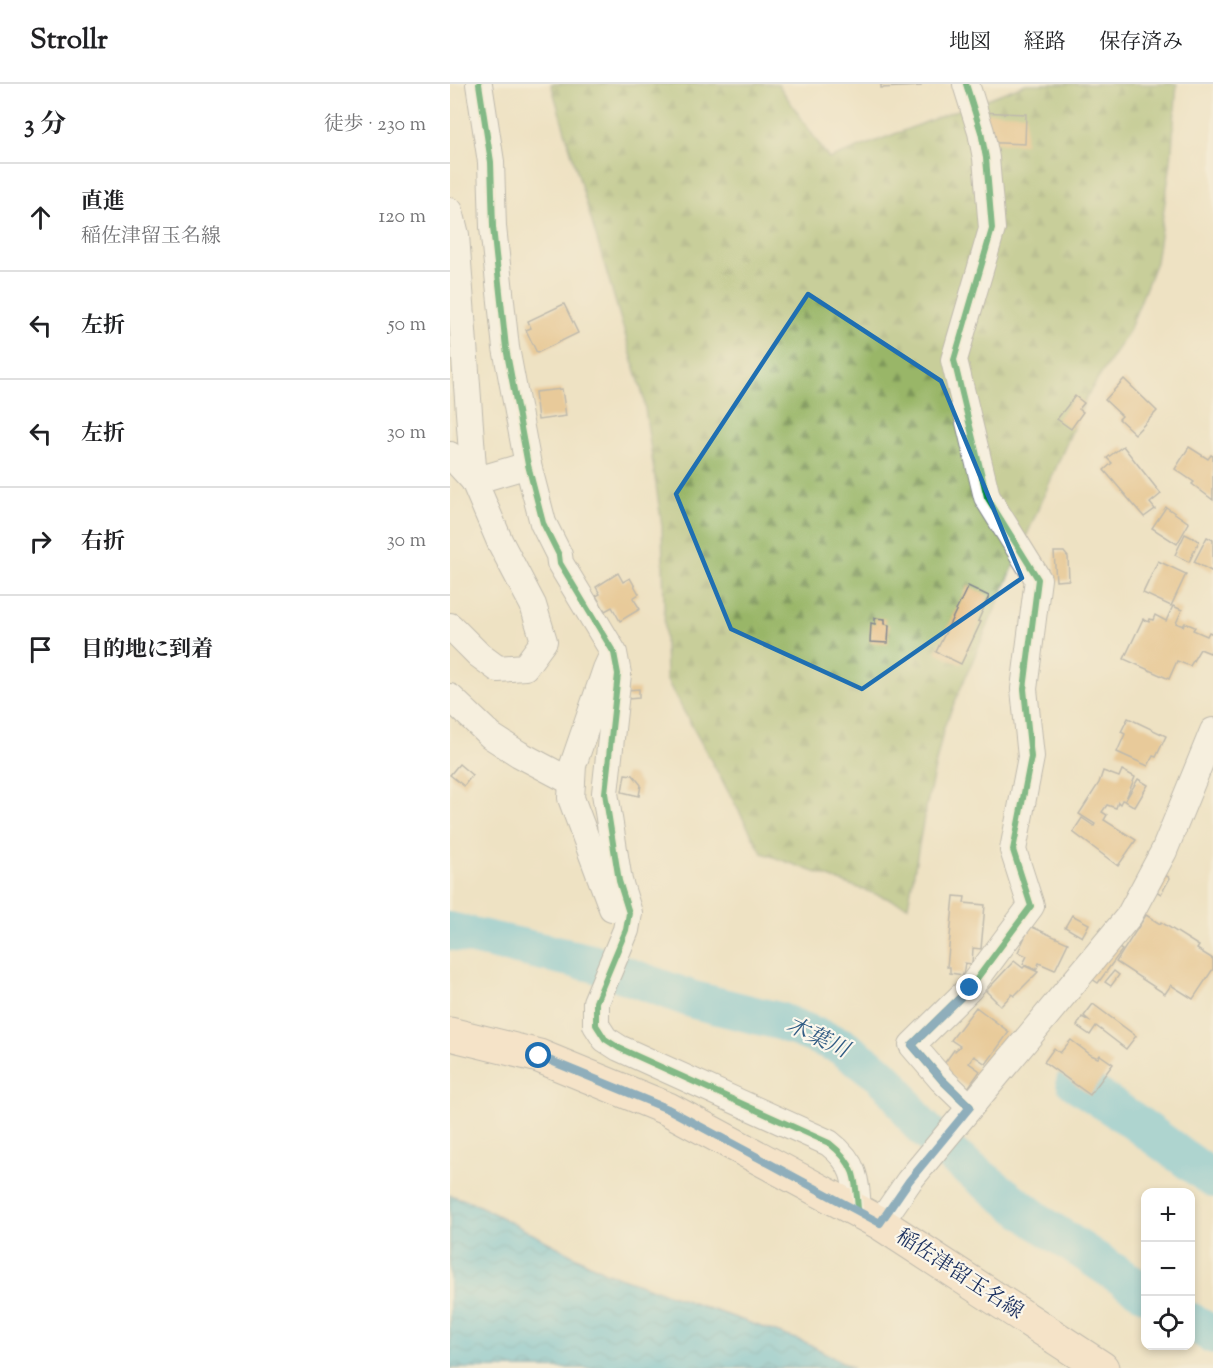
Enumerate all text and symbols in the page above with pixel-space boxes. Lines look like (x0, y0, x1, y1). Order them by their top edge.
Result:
text: Strollr (30, 21, 108, 61)
text: 地図 (949, 28, 991, 58)
text: 経路 (1024, 28, 1066, 58)
text: 保存済み (1099, 28, 1183, 58)
text: 3 分 (24, 107, 66, 144)
text: 徒歩 · 230 m (324, 111, 426, 140)
text: 直進 (81, 187, 125, 219)
icon: ahead (24, 201, 57, 234)
text: 120 m (378, 203, 426, 232)
text: 稲佐津留玉名線 (81, 223, 221, 252)
icon: left (24, 309, 57, 342)
text: 左折 (81, 311, 125, 343)
text: 50 m (388, 311, 426, 340)
icon: left (24, 417, 57, 450)
text: 左折 (81, 419, 125, 451)
text: 30 m (387, 419, 426, 448)
icon: right (24, 525, 57, 558)
text: 右折 (81, 527, 125, 559)
text: 30 m (387, 527, 426, 556)
icon: arrive (24, 633, 57, 666)
text: 目的地に到着 (81, 635, 213, 667)
route end (956, 974, 982, 1000)
water label: 木葉川 (780, 1011, 855, 1068)
route start (525, 1042, 551, 1068)
map controls (1141, 1188, 1195, 1350)
button: + (1141, 1188, 1195, 1242)
street label: 稲佐津留玉名線 (889, 1222, 1029, 1328)
button: − (1141, 1242, 1195, 1296)
button: locate (1141, 1296, 1195, 1350)

